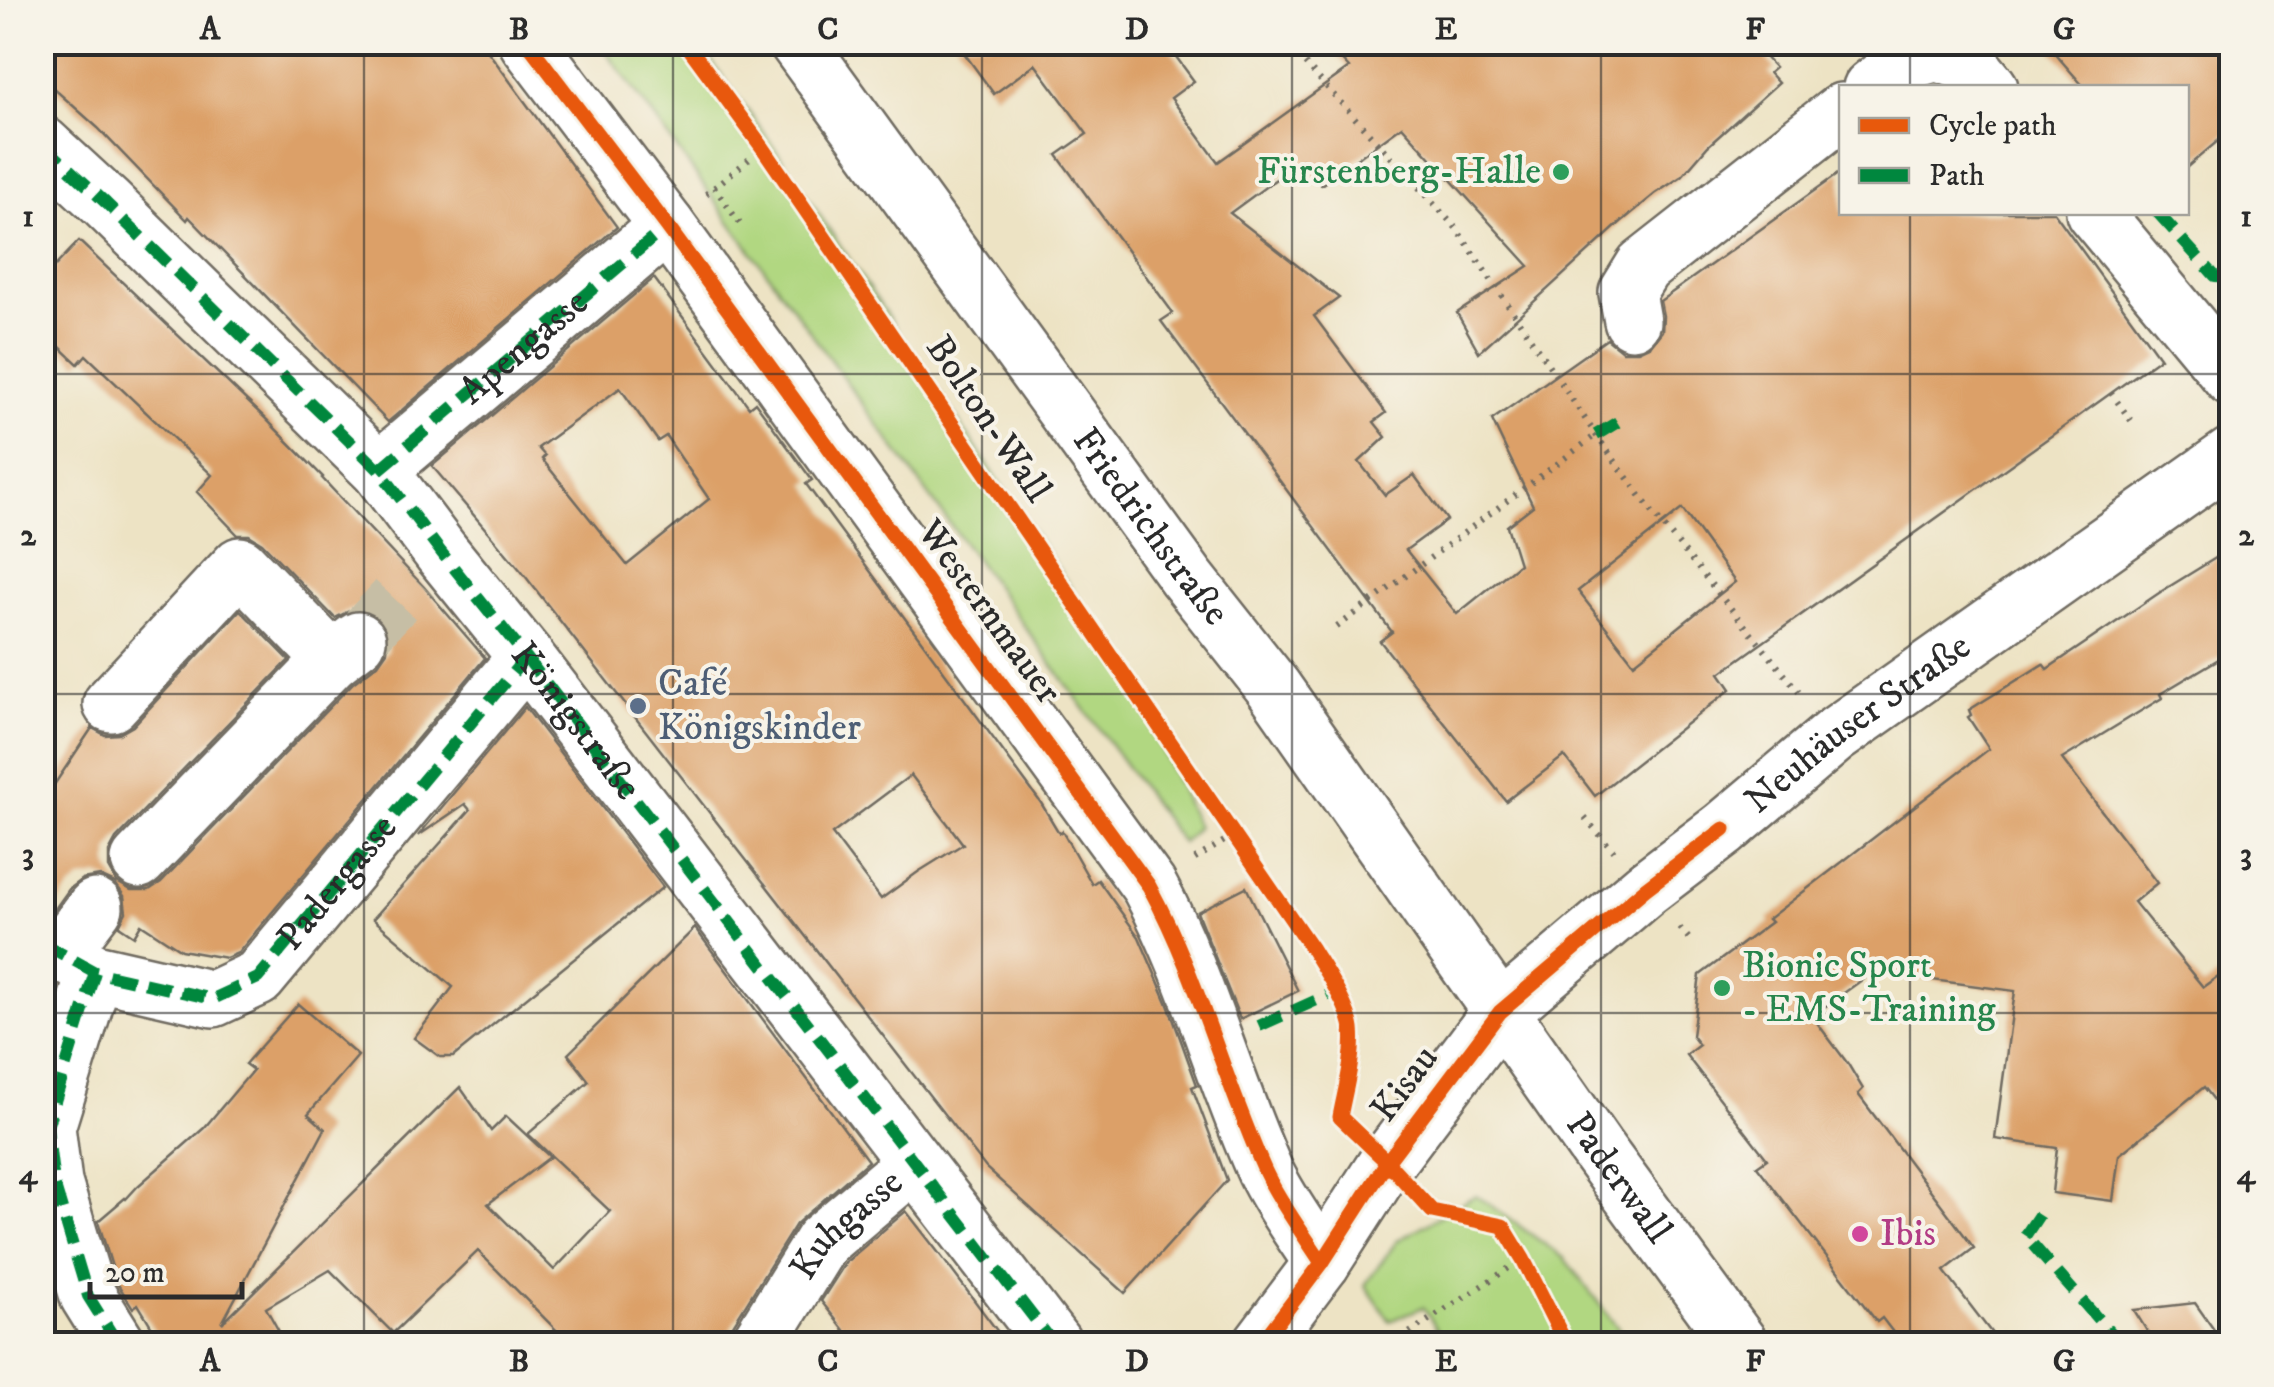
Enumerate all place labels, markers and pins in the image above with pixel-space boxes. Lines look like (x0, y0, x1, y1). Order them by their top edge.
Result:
place label: Fürstenberg-Halle (1257, 148, 1541, 196)
marker: Fürstenberg-Halle (1550, 161, 1572, 183)
place label: Café Königskinder (658, 660, 861, 752)
marker: Café Königskinder (627, 695, 649, 717)
place label: Bionic Sport - EMS-Training (1742, 942, 1996, 1034)
marker: Bionic Sport - EMS-Training (1711, 977, 1733, 999)
place label: Ibis (1880, 1210, 1936, 1258)
marker: Ibis (1849, 1223, 1871, 1245)

